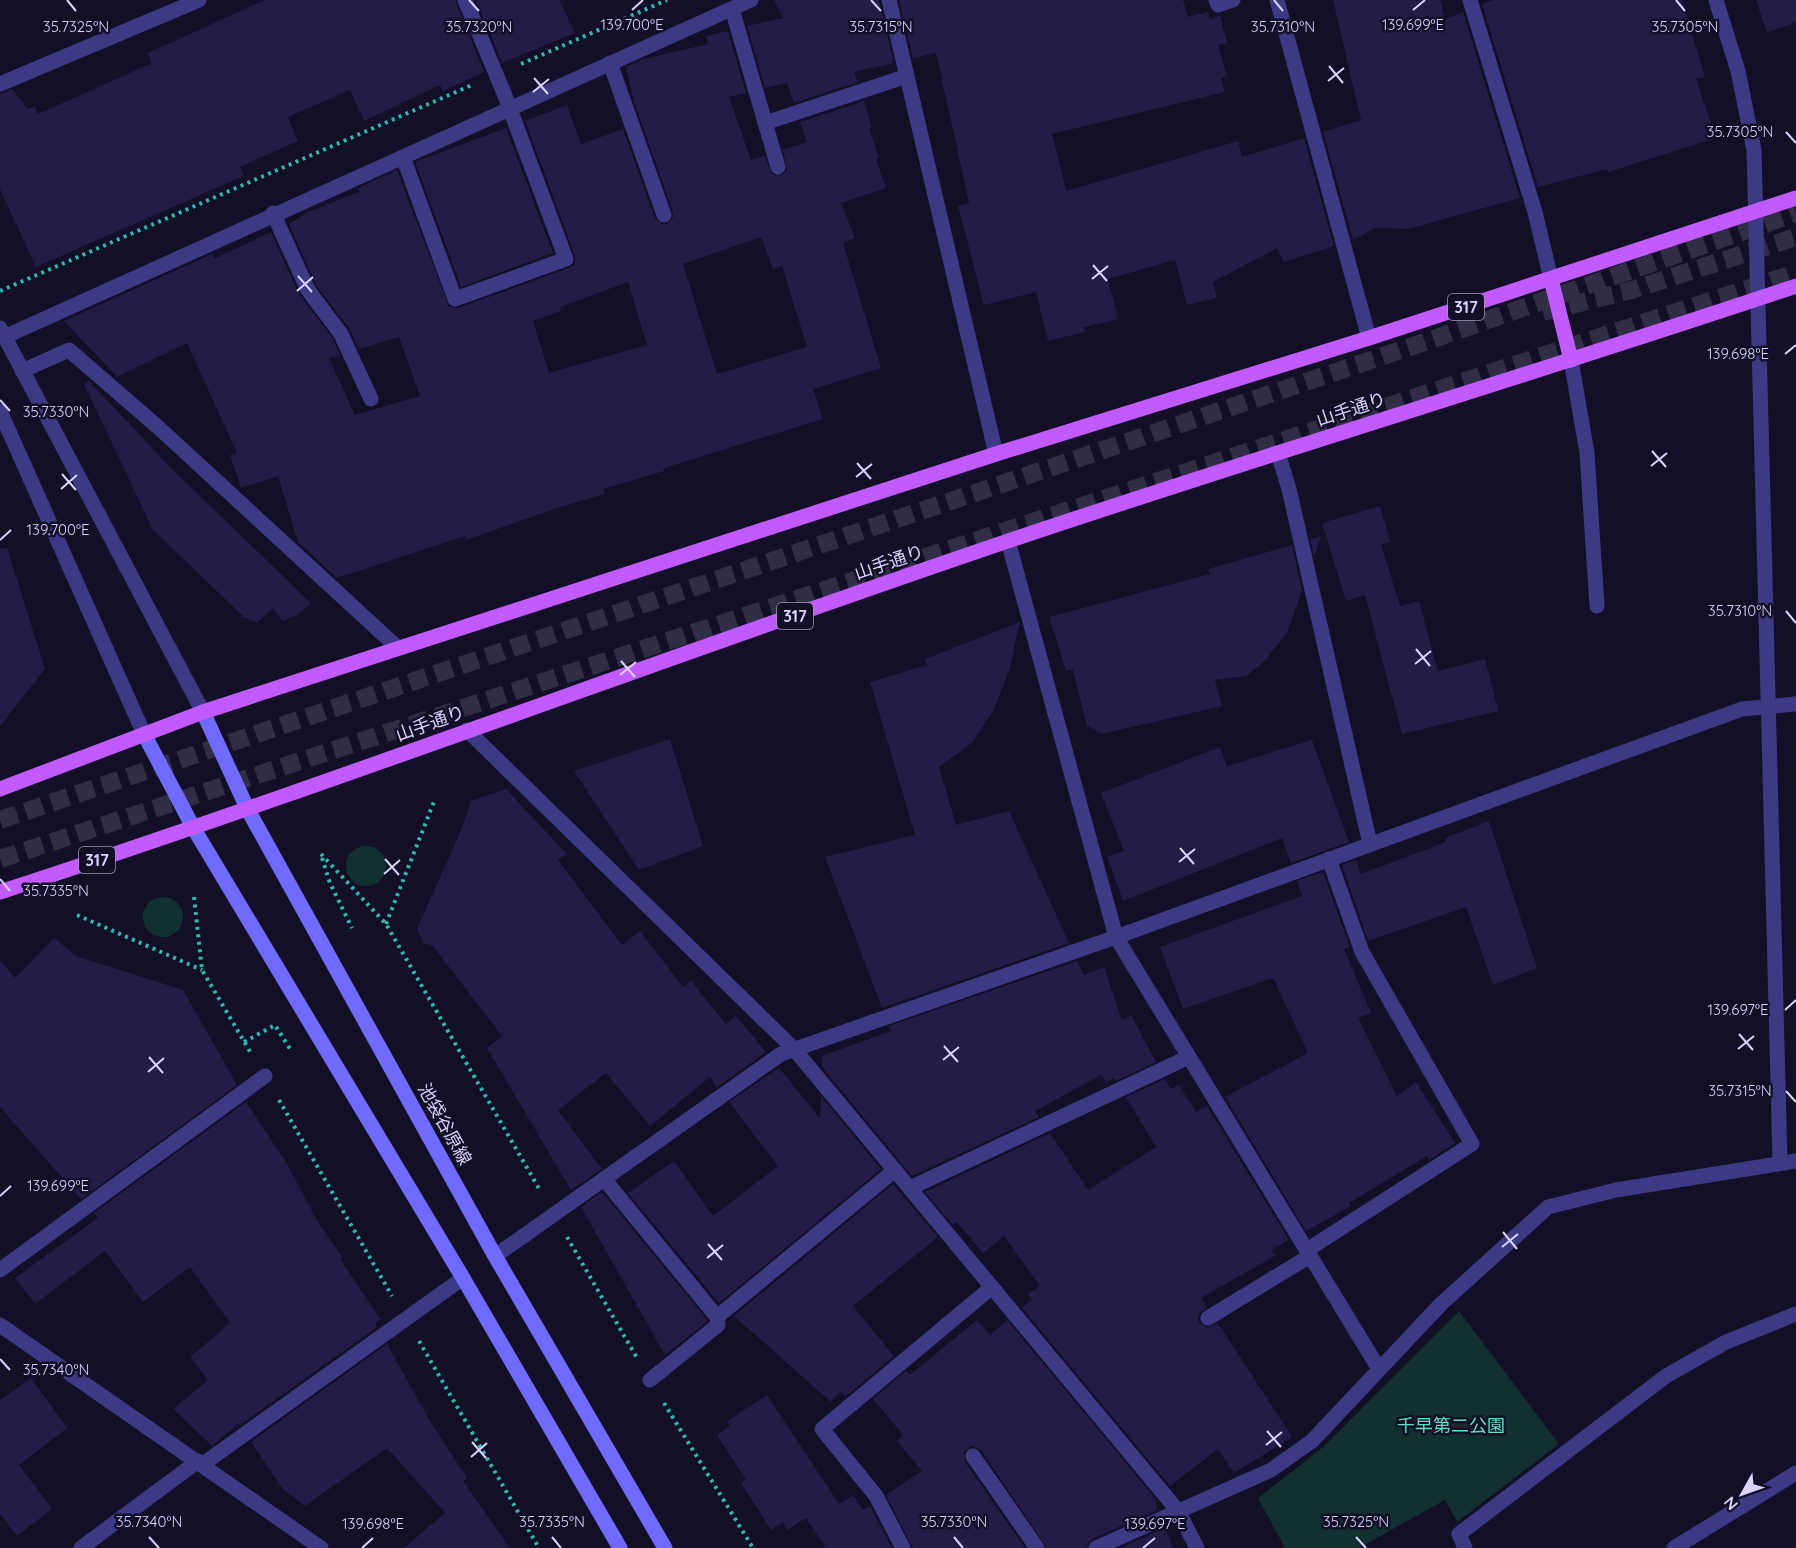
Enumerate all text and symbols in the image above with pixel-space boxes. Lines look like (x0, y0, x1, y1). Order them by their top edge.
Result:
text: 139.700°E (601, 15, 663, 34)
text: 139.699°E (1382, 15, 1444, 34)
text: 35.7325°N (43, 17, 109, 36)
text: 35.7320°N (445, 17, 513, 36)
text: 35.7315°N (849, 17, 913, 36)
text: 35.7310°N (1251, 17, 1315, 36)
text: 35.7305°N (1652, 17, 1718, 36)
text: 35.7305°N (1707, 122, 1773, 141)
road number: 317 (1448, 294, 1484, 320)
text: 139.698°E (1707, 344, 1769, 363)
street label: 山手通り (1313, 387, 1389, 431)
text: 35.7330°N (23, 402, 89, 421)
text: 139.700°E (27, 520, 89, 539)
street label: 山手通り (851, 539, 927, 585)
text: 35.7310°N (1708, 601, 1772, 620)
road number: 317 (777, 603, 813, 629)
street label: 山手通り (392, 700, 468, 746)
road number: 317 (79, 847, 115, 873)
text: 35.7335°N (23, 881, 89, 900)
text: 139.697°E (1707, 1000, 1769, 1019)
street label: 池袋谷原線 (413, 1079, 477, 1169)
text: 35.7315°N (1708, 1081, 1772, 1100)
text: 139.699°E (27, 1176, 89, 1195)
text: 35.7340°N (23, 1360, 89, 1379)
park label: 千早第二公園 (1397, 1414, 1505, 1437)
north arrow (1712, 1464, 1772, 1524)
text: N (1719, 1493, 1742, 1515)
text: 35.7340°N (116, 1512, 182, 1531)
text: 35.7335°N (519, 1512, 585, 1531)
text: 35.7330°N (921, 1512, 987, 1531)
text: 35.7325°N (1323, 1512, 1389, 1531)
text: 139.698°E (342, 1514, 404, 1533)
text: 139.697°E (1124, 1514, 1186, 1533)

